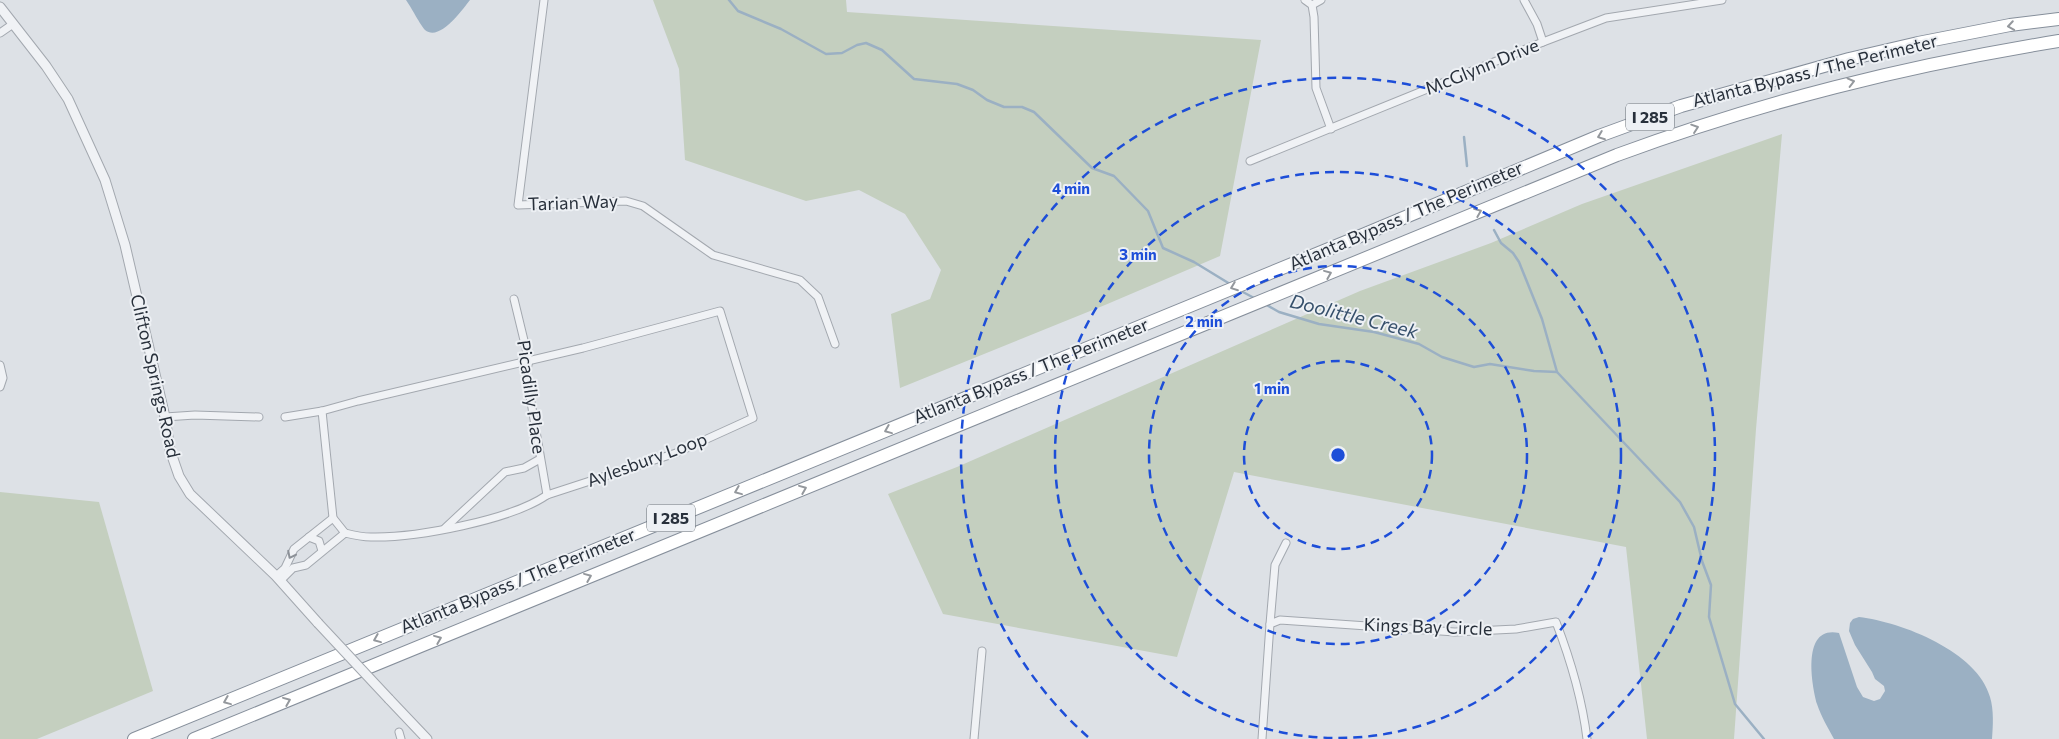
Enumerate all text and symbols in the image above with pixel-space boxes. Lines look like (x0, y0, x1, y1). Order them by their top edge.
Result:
one-way arrow (2006, 20, 2015, 30)
street label: Atlanta Bypass / The Perimeter (1690, 29, 1940, 111)
street label: McGlynn Drive (1422, 33, 1542, 99)
one-way arrow (1846, 77, 1855, 88)
road number: I 285 (1626, 104, 1674, 130)
one-way arrow (1690, 124, 1698, 134)
one-way arrow (1597, 130, 1606, 140)
street label: Atlanta Bypass / The Perimeter (1285, 156, 1526, 274)
text: 4 min (1052, 179, 1090, 197)
street label: Tarian Way (527, 189, 618, 215)
one-way arrow (1473, 208, 1482, 219)
text: 3 min (1119, 245, 1157, 263)
one-way arrow (1323, 269, 1332, 280)
one-way arrow (1231, 281, 1239, 291)
water label: Doolittle Creek (1288, 288, 1421, 343)
street label: Clifton Springs Road (126, 292, 185, 460)
text: 2 min (1185, 312, 1223, 330)
street label: Atlanta Bypass / The Perimeter (910, 313, 1152, 427)
street label: Picadilly Place (513, 338, 551, 455)
text: 1 min (1254, 379, 1290, 397)
one-way arrow (884, 423, 893, 434)
street label: Aylesbury Loop (583, 427, 710, 491)
centre of rings (1329, 446, 1347, 464)
one-way arrow (734, 485, 743, 496)
one-way arrow (798, 485, 807, 495)
road number: I 285 (647, 504, 695, 532)
street label: Atlanta Bypass / The Perimeter (397, 523, 639, 637)
one-way arrow (288, 550, 298, 559)
one-way arrow (583, 573, 592, 584)
street label: Kings Bay Circle (1363, 613, 1493, 639)
one-way arrow (373, 633, 382, 643)
one-way arrow (433, 635, 442, 645)
one-way arrow (223, 695, 231, 705)
one-way arrow (283, 696, 291, 706)

